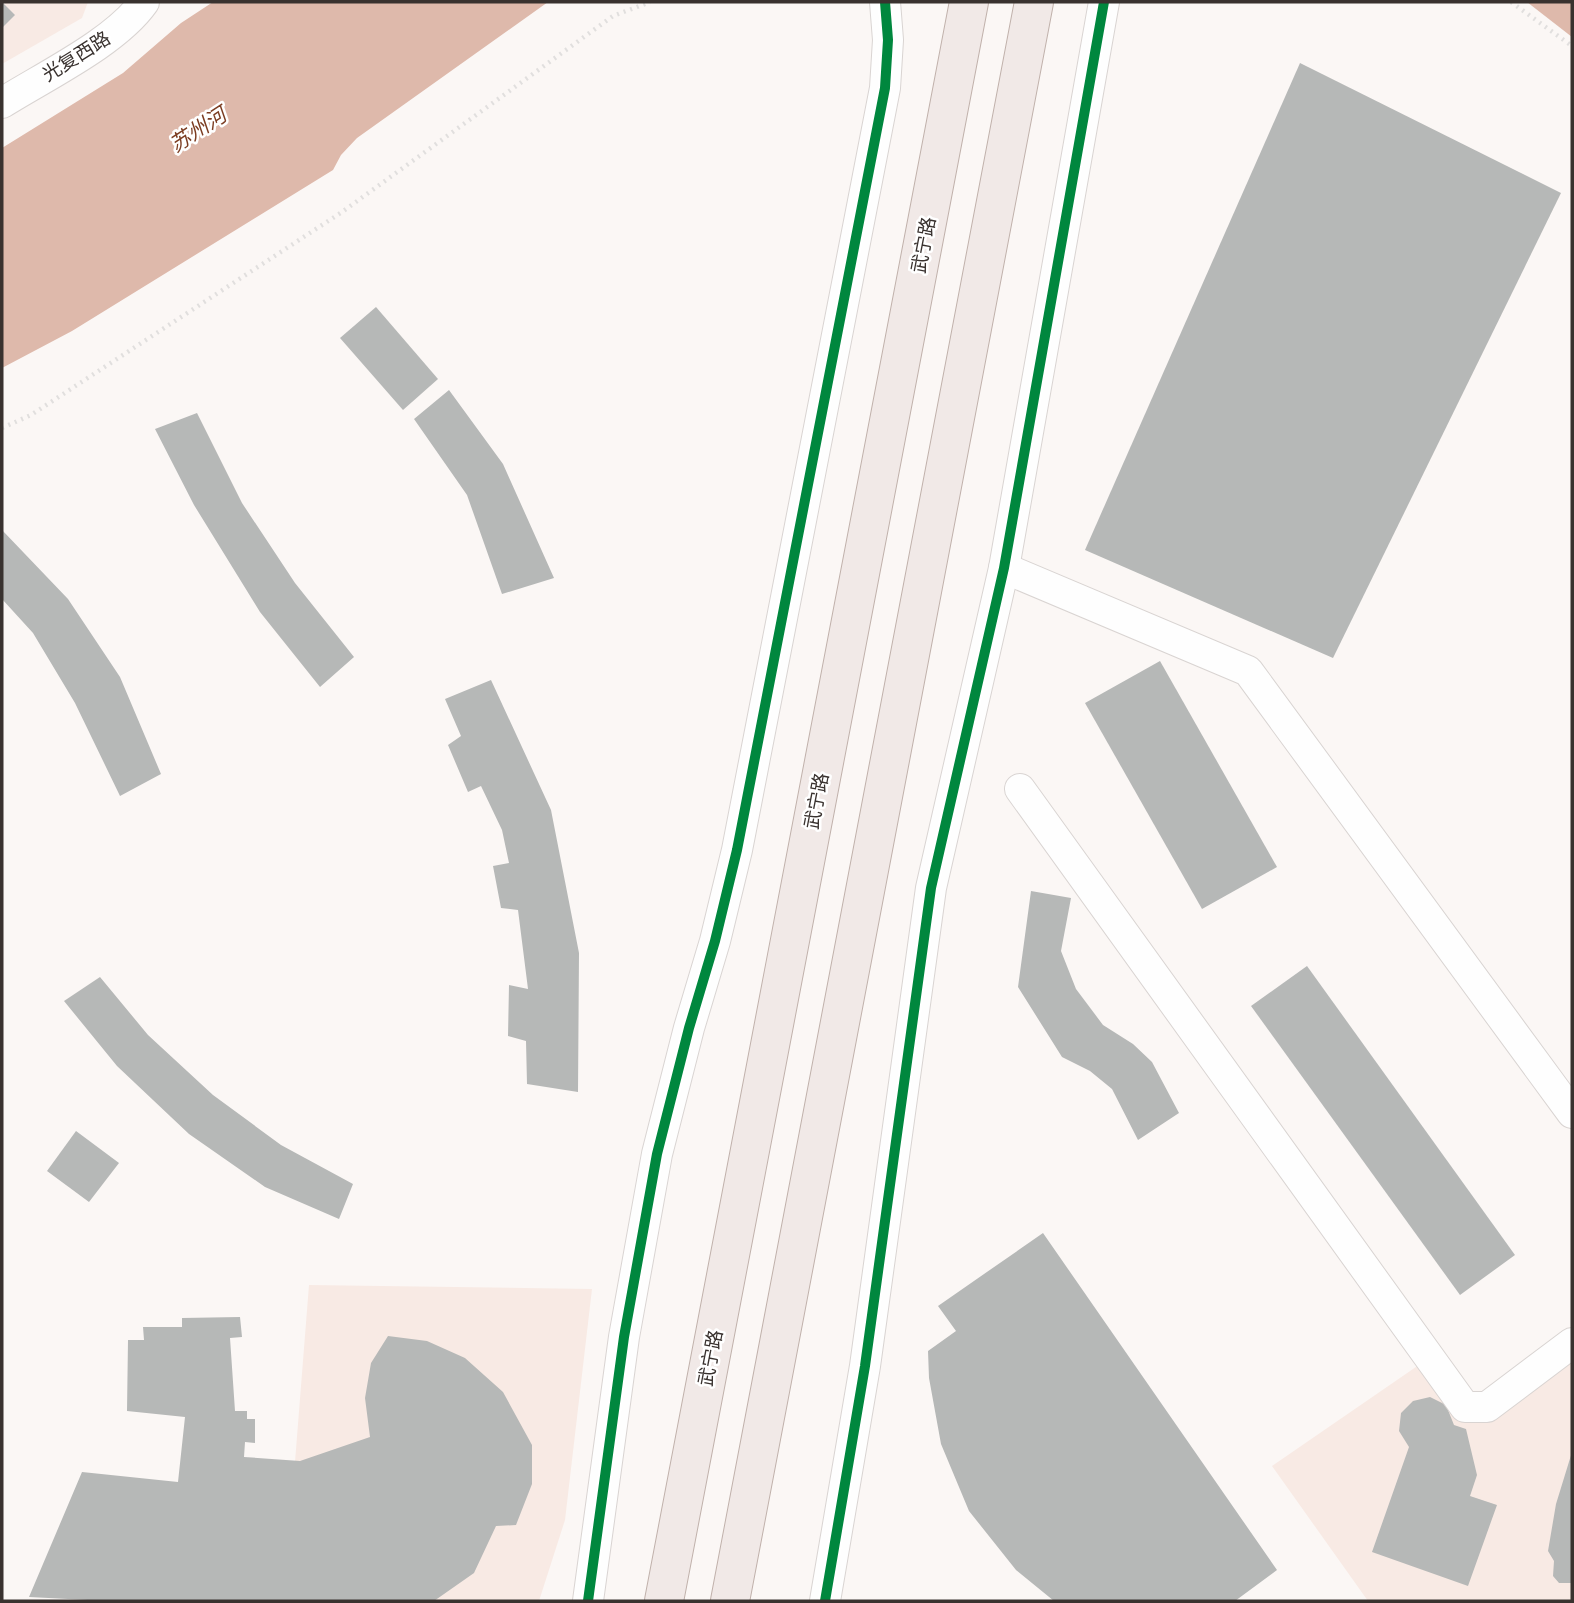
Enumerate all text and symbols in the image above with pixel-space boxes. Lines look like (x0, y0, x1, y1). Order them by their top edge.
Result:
street label: 光复西路 (38, 27, 115, 86)
water label: 苏州河 (165, 100, 234, 157)
street label: 武宁路 (907, 215, 940, 275)
street label: 武宁路 (800, 771, 833, 831)
street label: 武宁路 (694, 1328, 727, 1388)

